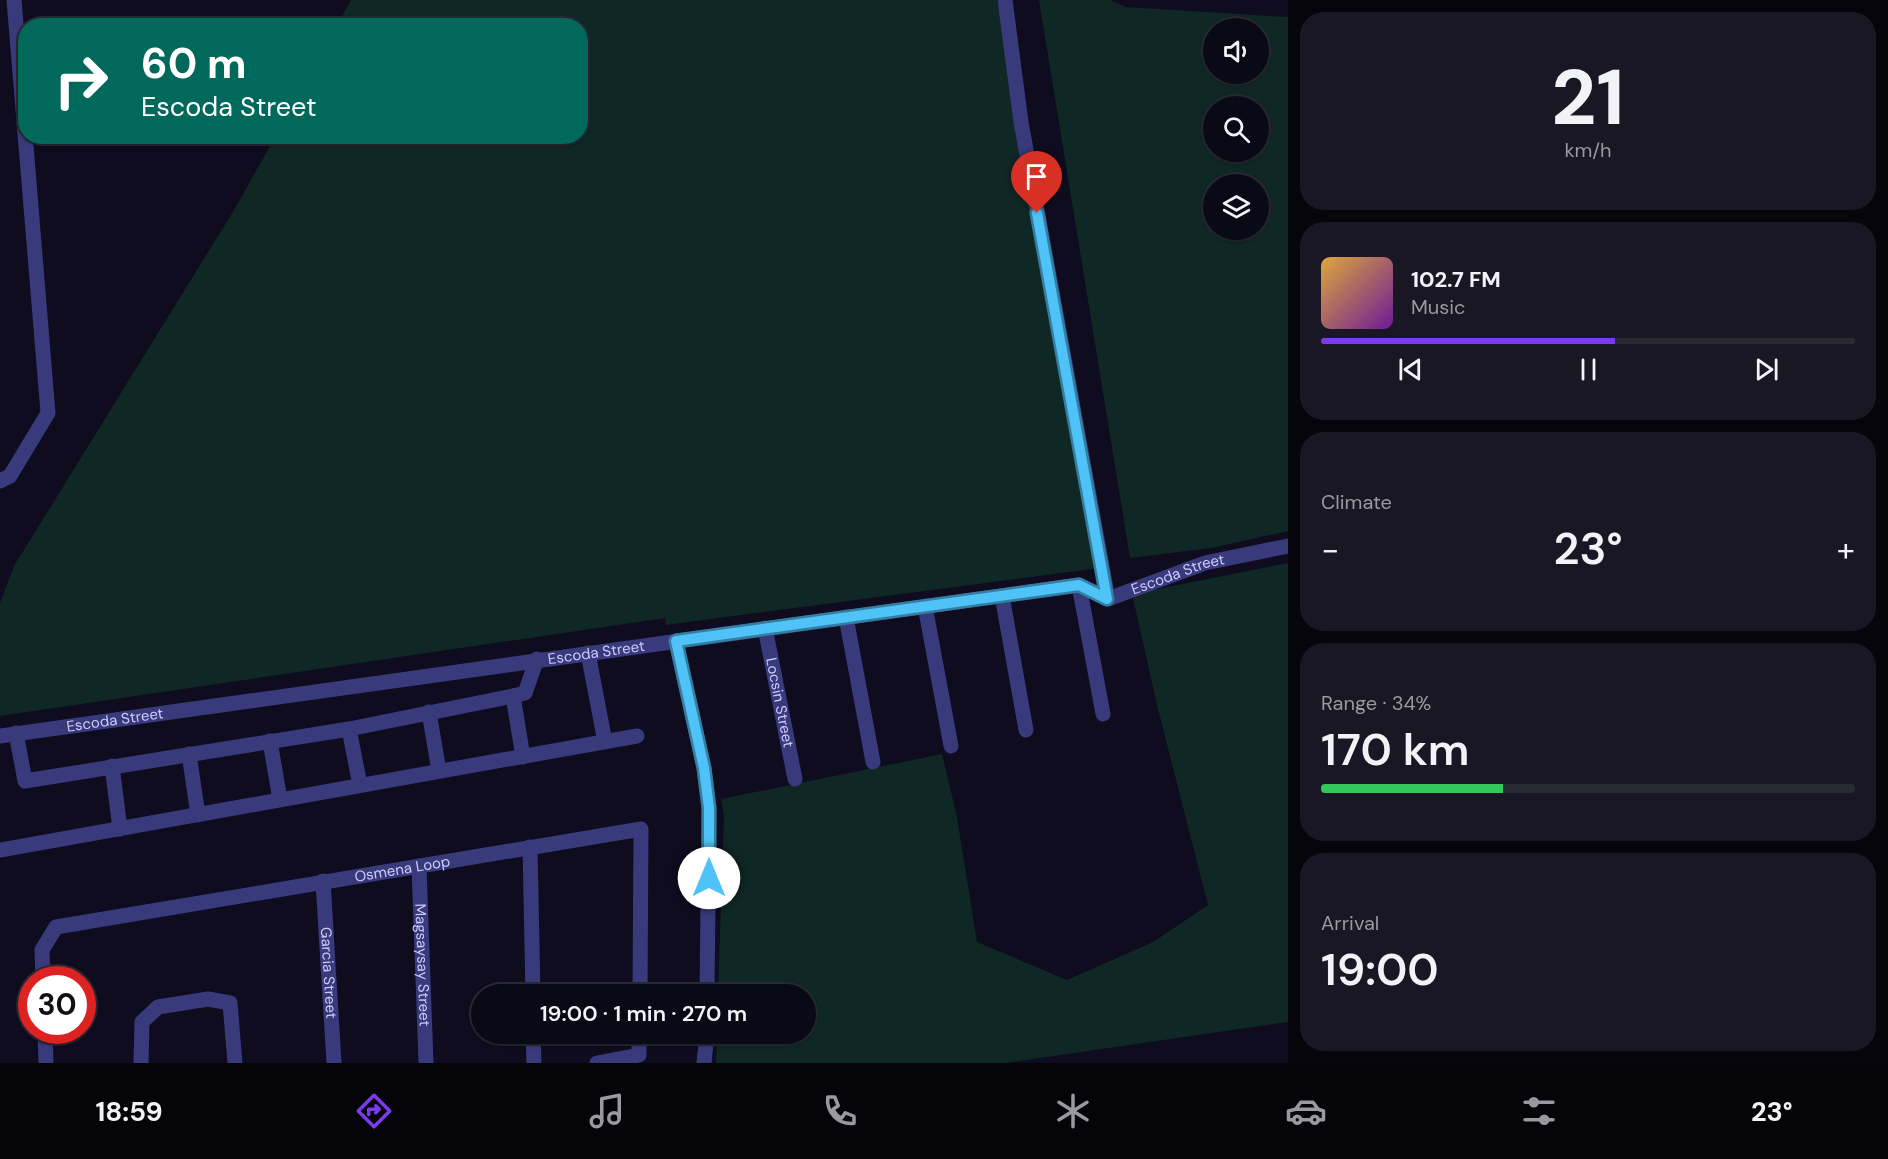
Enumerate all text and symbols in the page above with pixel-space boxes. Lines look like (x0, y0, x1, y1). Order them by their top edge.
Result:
map controls (1203, 18, 1269, 240)
button: sound (1203, 18, 1269, 84)
text: 60 m (141, 36, 247, 91)
icon: right (42, 42, 120, 120)
text: 21 (1551, 47, 1625, 148)
text: Escoda Street (141, 89, 317, 124)
button: search (1203, 96, 1269, 162)
text: km/h (1564, 137, 1612, 163)
pin (1011, 151, 1062, 213)
icon: arrive (1020, 160, 1053, 193)
button: layers (1203, 174, 1269, 240)
text: 102.7 FM (1411, 265, 1501, 294)
text: Music (1411, 294, 1466, 320)
icon: previous (1394, 353, 1427, 386)
icon: pause (1572, 353, 1605, 386)
icon: next (1750, 353, 1783, 386)
text: Climate (1321, 489, 1392, 515)
text: 23° (1554, 519, 1623, 578)
text: − (1321, 528, 1339, 571)
text: + (1837, 528, 1855, 571)
street label: Escoda Street (1128, 549, 1226, 600)
street label: Escoda Street (546, 636, 646, 669)
street label: Locsin Street (761, 656, 799, 749)
text: Range · 34% (1321, 690, 1431, 716)
street label: Escoda Street (65, 703, 165, 737)
text: 170 km (1321, 720, 1470, 779)
position arrow (677, 846, 741, 910)
street label: Osmena Loop (353, 851, 452, 887)
street label: Magsaysay Street (410, 903, 435, 1027)
text: Arrival (1321, 910, 1379, 936)
street label: Garcia Street (316, 926, 341, 1019)
text: 19:00 (1321, 940, 1439, 999)
speed limit sign: 30 (18, 966, 96, 1044)
text: 19:00 · 1 min · 270 m (540, 999, 747, 1028)
icon: directions (353, 1090, 395, 1132)
icon: music (586, 1090, 628, 1132)
icon: phone (819, 1090, 861, 1132)
icon: climate (1052, 1090, 1094, 1132)
icon: car (1285, 1090, 1327, 1132)
icon: filters (1518, 1090, 1560, 1132)
text: 18:59 (95, 1094, 163, 1129)
text: 23° (1751, 1094, 1793, 1129)

